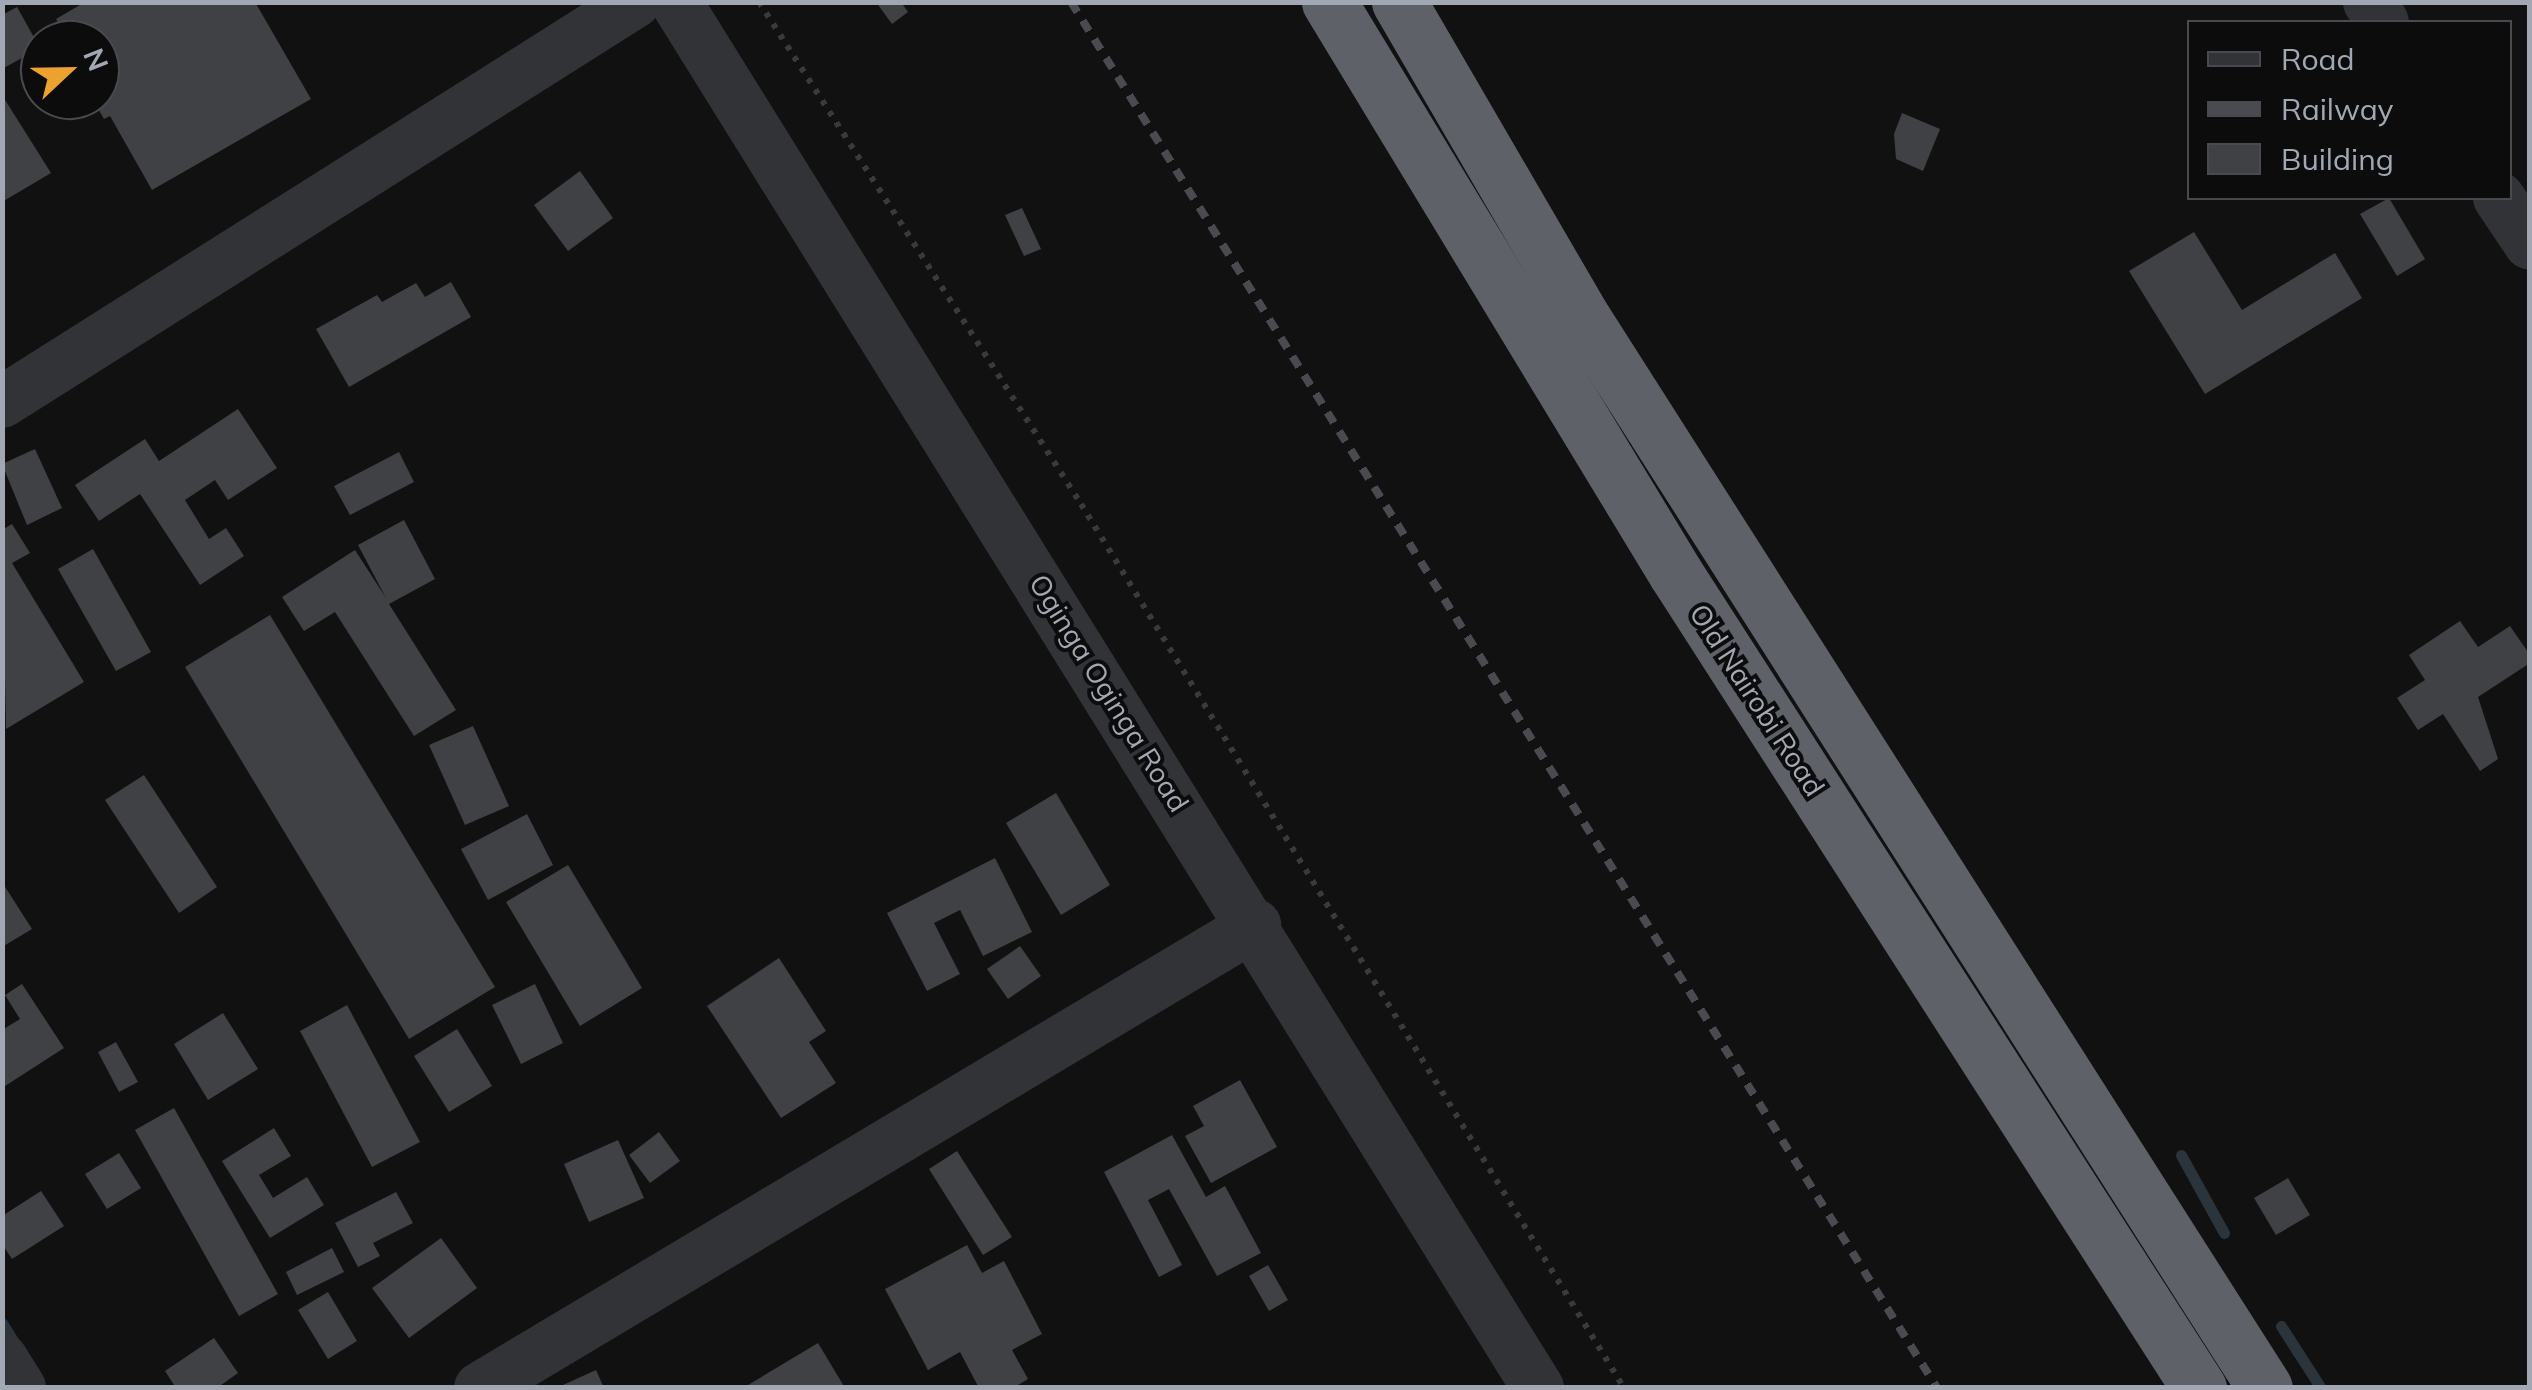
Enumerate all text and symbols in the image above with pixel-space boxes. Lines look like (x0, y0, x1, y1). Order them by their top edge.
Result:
north arrow (20, 20, 120, 120)
legend (2187, 20, 2512, 200)
text: Road (2281, 40, 2355, 78)
text: N (76, 43, 117, 76)
text: Railway (2281, 90, 2394, 128)
text: Building (2281, 140, 2394, 178)
street label: Oginga Oginga Road (1022, 568, 1196, 818)
street label: Old Nairobi Road (1682, 598, 1832, 802)

